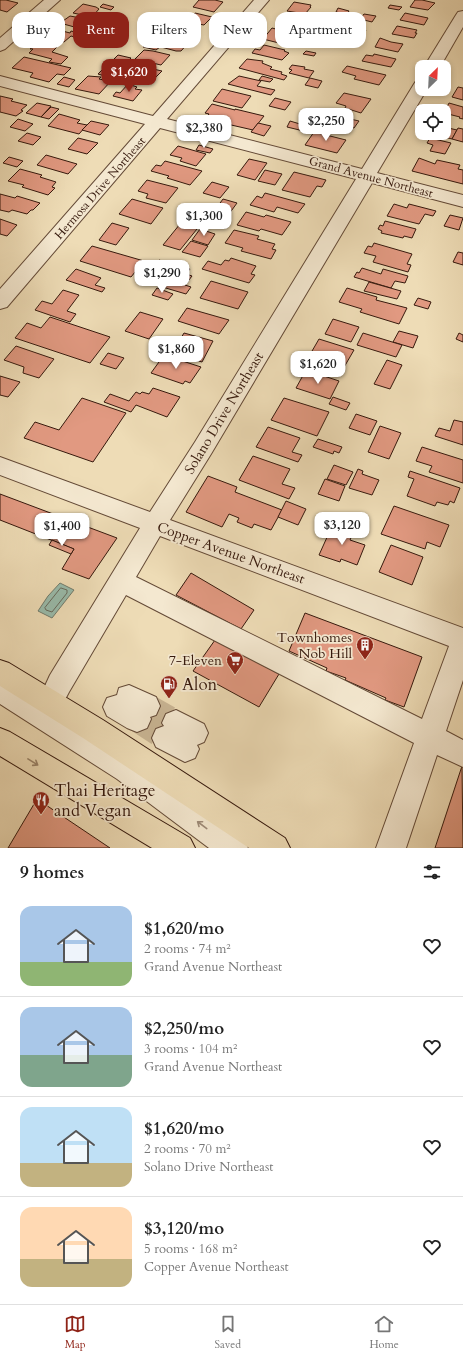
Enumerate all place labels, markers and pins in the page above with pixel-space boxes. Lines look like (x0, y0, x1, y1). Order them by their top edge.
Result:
pin: $1,620 (96, 59, 162, 93)
pin: $2,250 (293, 108, 359, 142)
pin: $2,380 (171, 115, 237, 149)
pin: $1,300 (171, 203, 237, 237)
pin: $1,290 (129, 260, 195, 294)
pin: $1,860 (143, 336, 209, 370)
pin: $1,620 (285, 351, 351, 385)
pin: $3,120 (309, 512, 375, 546)
pin: $1,400 (29, 513, 95, 547)
place label: Townhomes Nob Hill (277, 628, 352, 663)
building icon: Townhomes Nob Hill (355, 635, 375, 660)
supermarket icon: 7-Eleven (225, 650, 245, 675)
place label: 7-Eleven (169, 651, 222, 670)
place label: Alon (182, 673, 218, 696)
fuel station icon: Alon (159, 674, 179, 699)
place label: Thai Heritage and Vegan (54, 779, 155, 822)
restaurant icon: Thai Heritage and Vegan (31, 790, 51, 815)

